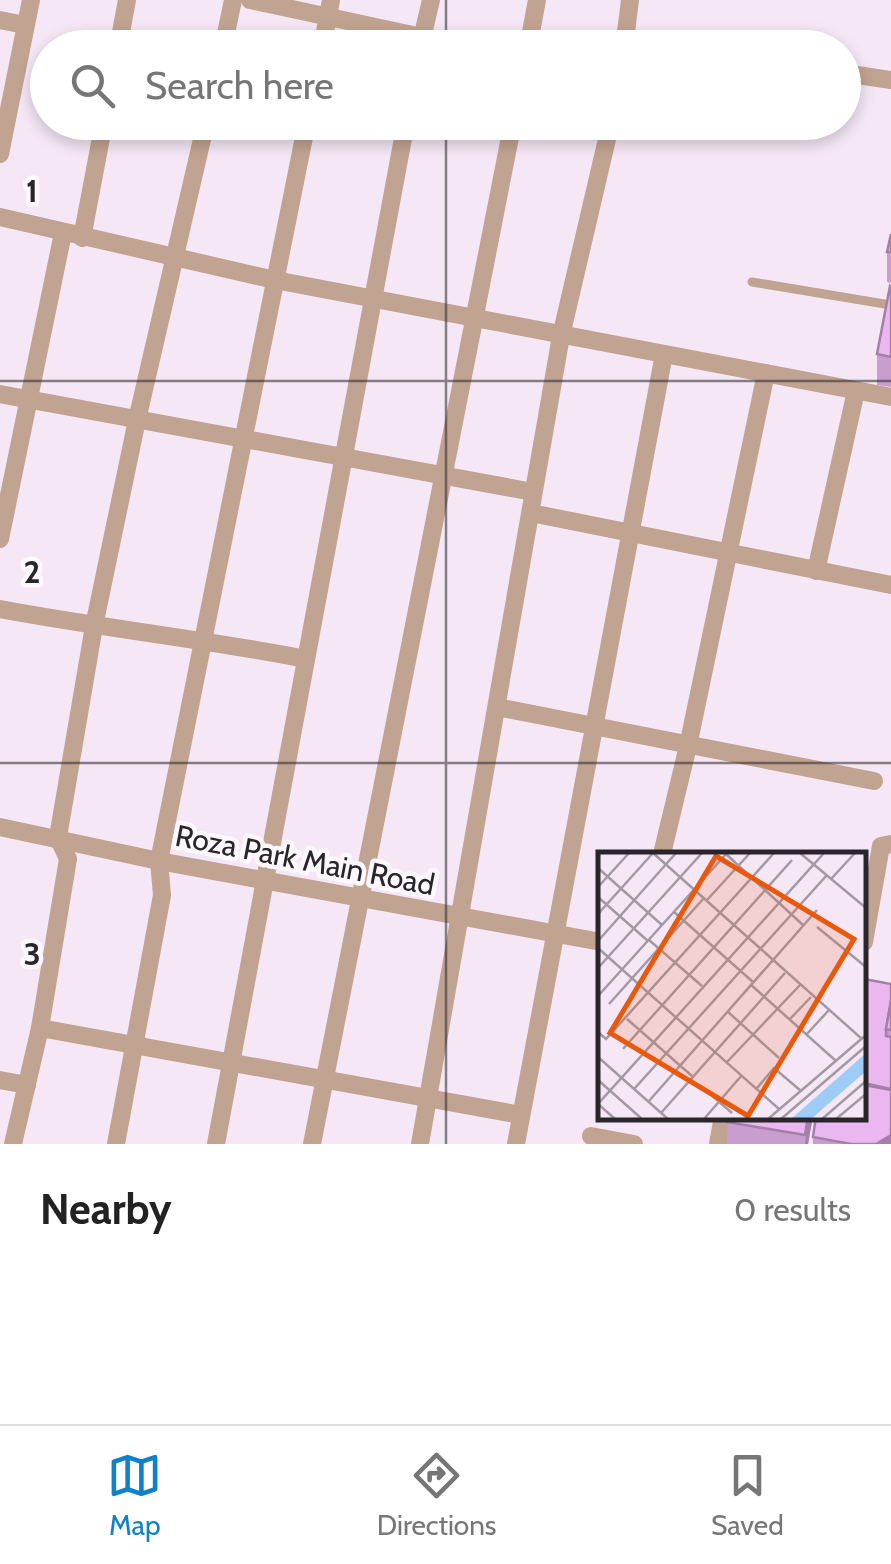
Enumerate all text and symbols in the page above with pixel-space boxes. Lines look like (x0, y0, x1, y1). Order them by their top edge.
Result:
search box (30, 30, 861, 140)
icon: search (65, 58, 120, 113)
text: Search here (145, 62, 334, 109)
text: 1 (26, 171, 38, 210)
text: 2 (24, 552, 40, 591)
street label: Roza Park Main Road (172, 817, 438, 903)
inset map (598, 852, 866, 1119)
text: 3 (23, 934, 41, 973)
text: Nearby (40, 1183, 172, 1235)
text: 0 results (734, 1190, 851, 1229)
tab: Map (107, 1448, 162, 1542)
tab: Directions (377, 1448, 496, 1542)
tab: Saved (711, 1448, 784, 1542)

